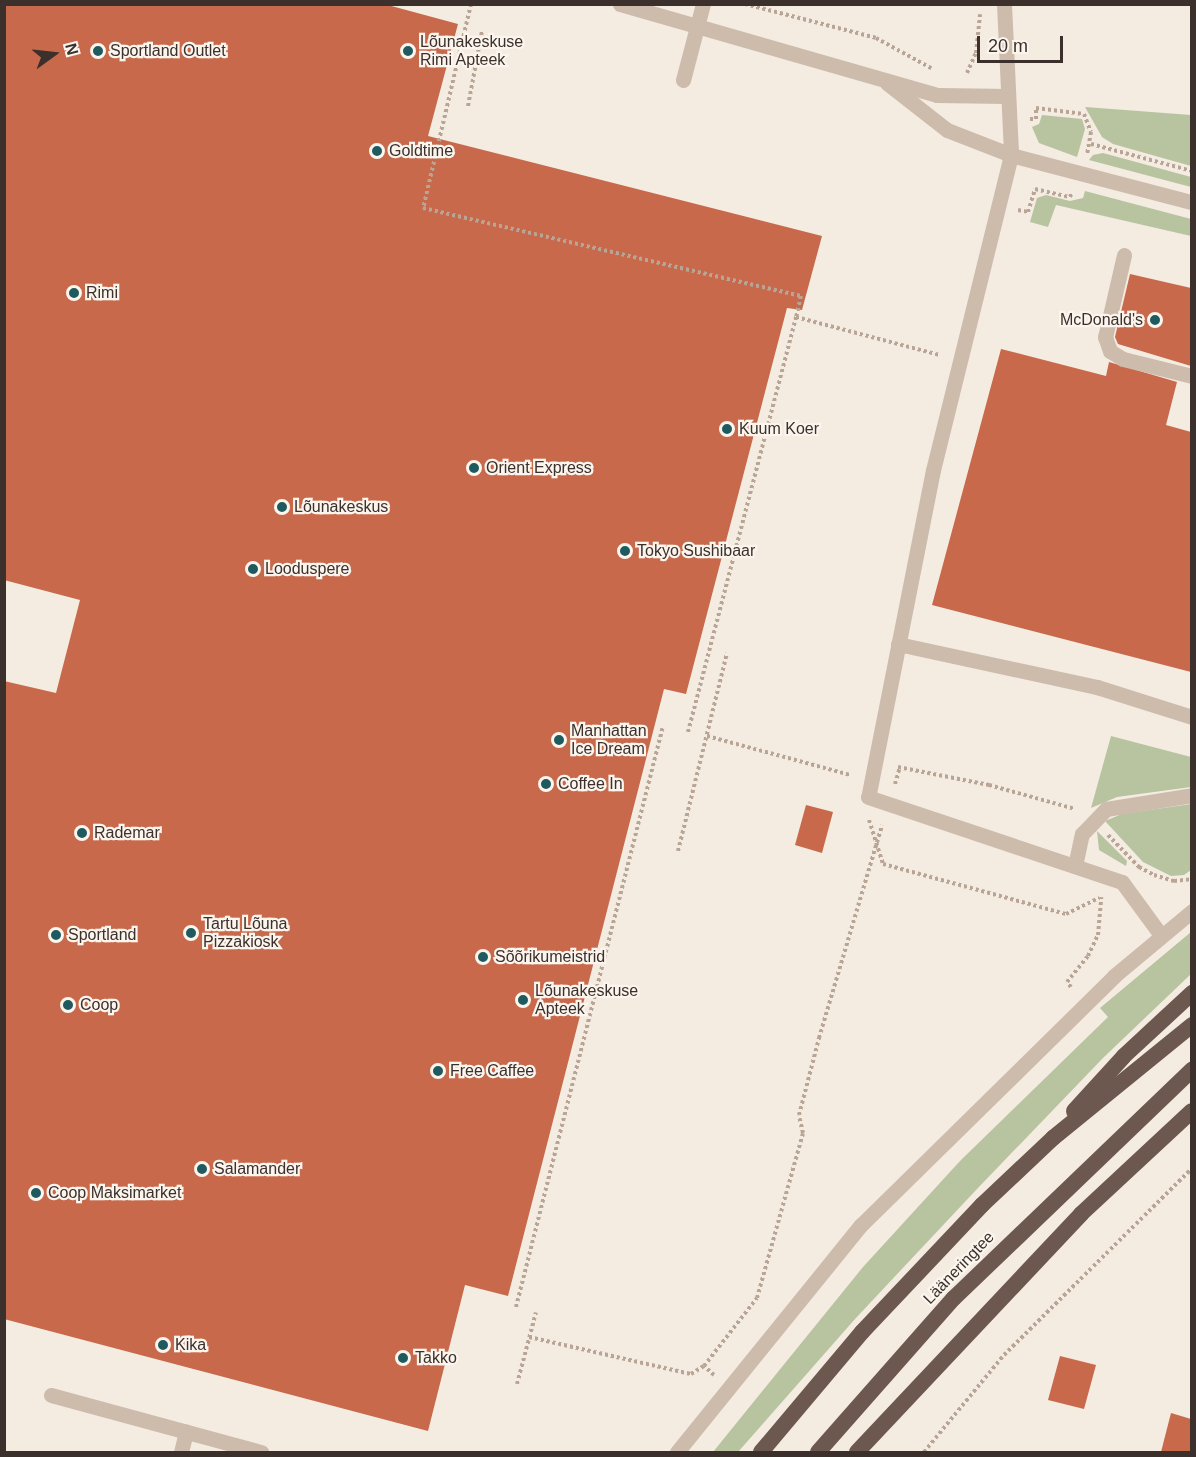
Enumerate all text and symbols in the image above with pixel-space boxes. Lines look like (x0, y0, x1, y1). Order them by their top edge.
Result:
north arrow (24, 24, 84, 84)
scale bar (980, 24, 1066, 62)
place label: Lõunakeskuse Rimi Apteek (420, 32, 523, 70)
text: 20 m (988, 36, 1028, 56)
text: N (62, 41, 82, 57)
place label: Sportland Outlet (110, 41, 226, 61)
marker: Sportland Outlet (91, 44, 105, 58)
marker: Lõunakeskuse Rimi Apteek (401, 44, 415, 58)
place label: Goldtime (389, 141, 453, 161)
marker: Goldtime (370, 144, 384, 158)
place label: Rimi (86, 283, 118, 303)
marker: Rimi (67, 286, 81, 300)
place label: McDonald's (1060, 310, 1143, 330)
marker: McDonald's (1148, 313, 1162, 327)
place label: Kuum Koer (739, 419, 819, 439)
marker: Kuum Koer (720, 422, 734, 436)
place label: Orient Express (486, 458, 592, 478)
marker: Orient Express (467, 461, 481, 475)
place label: Lõunakeskus (294, 497, 388, 517)
marker: Lõunakeskus (275, 500, 289, 514)
place label: Tokyo Sushibaar (637, 541, 755, 561)
marker: Tokyo Sushibaar (618, 544, 632, 558)
place label: Looduspere (265, 559, 350, 579)
marker: Looduspere (246, 562, 260, 576)
place label: Manhattan Ice Dream (571, 721, 647, 759)
marker: Manhattan Ice Dream (552, 733, 566, 747)
place label: Coffee In (558, 774, 623, 794)
marker: Coffee In (539, 777, 553, 791)
place label: Rademar (94, 823, 160, 843)
marker: Rademar (75, 826, 89, 840)
place label: Tartu Lõuna Pizzakiosk (203, 914, 288, 952)
place label: Sportland (68, 925, 136, 945)
marker: Tartu Lõuna Pizzakiosk (184, 926, 198, 940)
marker: Sportland (49, 928, 63, 942)
place label: Sõõrikumeistrid (495, 947, 605, 967)
marker: Sõõrikumeistrid (476, 950, 490, 964)
place label: Lõunakeskuse Apteek (535, 981, 638, 1019)
marker: Lõunakeskuse Apteek (516, 993, 530, 1007)
place label: Coop (80, 995, 118, 1015)
marker: Coop (61, 998, 75, 1012)
place label: Free Caffee (450, 1061, 534, 1081)
marker: Free Caffee (431, 1064, 445, 1078)
place label: Salamander (214, 1159, 300, 1179)
marker: Salamander (195, 1162, 209, 1176)
place label: Coop Maksimarket (48, 1183, 181, 1203)
marker: Coop Maksimarket (29, 1186, 43, 1200)
street label: Lääneringtee (920, 1228, 998, 1308)
place label: Kika (175, 1335, 206, 1355)
marker: Kika (156, 1338, 170, 1352)
place label: Takko (415, 1348, 457, 1368)
marker: Takko (396, 1351, 410, 1365)

